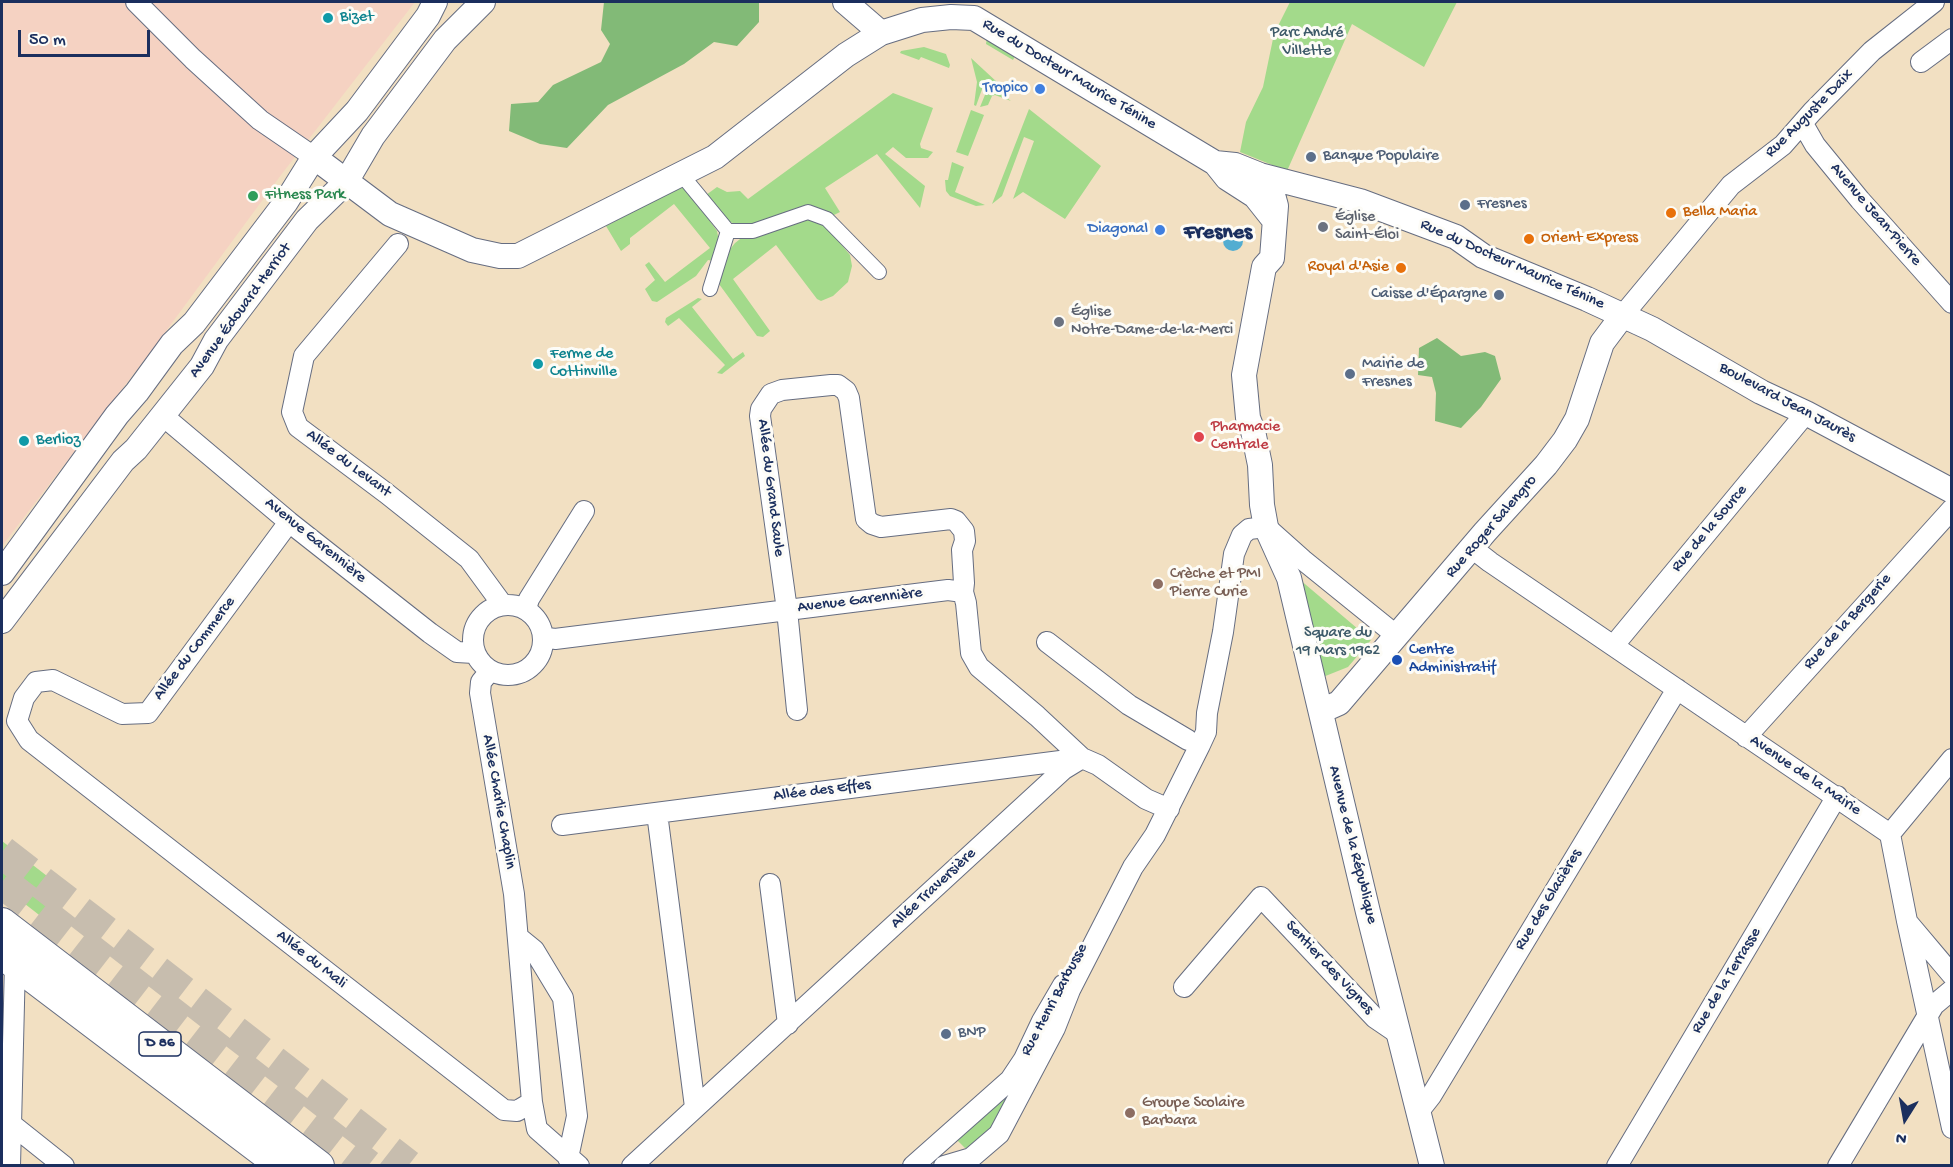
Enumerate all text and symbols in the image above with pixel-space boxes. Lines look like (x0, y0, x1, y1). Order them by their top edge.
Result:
place label: Bizet (340, 8, 373, 28)
marker: Bizet (321, 11, 335, 25)
street label: Rue du Docteur Maurice Ténine (978, 15, 1160, 135)
scale bar (21, 18, 153, 56)
park label: Parc André Villette (1271, 24, 1343, 62)
text: 50 m (29, 30, 66, 51)
street label: Rue Auguste Daix (1762, 66, 1858, 162)
place label: Tropico (983, 79, 1028, 99)
marker: Tropico (1033, 82, 1047, 96)
place label: Banque Populaire (1323, 147, 1439, 167)
marker: Banque Populaire (1304, 150, 1318, 164)
street label: Avenue Jean-Pierre (1825, 160, 1925, 270)
place label: Fitness Park (265, 186, 345, 206)
marker: Fitness Park (246, 189, 260, 203)
place label: Fresnes (1477, 195, 1527, 215)
marker: Fresnes (1458, 198, 1472, 212)
place label: Bella Maria (1683, 203, 1757, 223)
marker: Bella Maria (1664, 206, 1678, 220)
place label: Église Saint-Éloi (1335, 208, 1399, 246)
street label: Rue du Docteur Maurice Ténine (1417, 216, 1607, 314)
place label: Diagonal (1088, 220, 1148, 240)
marker: Église Saint-Éloi (1316, 220, 1330, 234)
district label: Fresnes (1184, 221, 1252, 247)
marker: Diagonal (1153, 223, 1167, 237)
place label: Orient Express (1541, 229, 1638, 249)
marker: Orient Express (1522, 232, 1536, 246)
street label: Avenue Édouard Herriot (186, 240, 296, 382)
place label: Royal d'Asie (1308, 258, 1389, 278)
marker: Royal d'Asie (1394, 261, 1408, 275)
place label: Caisse d'Épargne (1371, 285, 1487, 305)
marker: Caisse d'Épargne (1492, 288, 1506, 302)
place label: Église Notre-Dame-de-la-Merci (1071, 303, 1233, 341)
marker: Église Notre-Dame-de-la-Merci (1052, 315, 1066, 329)
place label: Ferme de Cottinville (550, 345, 617, 383)
place label: Mairie de Fresnes (1362, 355, 1424, 393)
marker: Ferme de Cottinville (531, 357, 545, 371)
street label: Boulevard Jean Jaurès (1715, 359, 1859, 447)
marker: Mairie de Fresnes (1343, 367, 1357, 381)
street label: Allée du Grand Saule (752, 418, 788, 558)
place label: Pharmacie Centrale (1211, 418, 1280, 456)
street label: Allée du Levant (302, 426, 394, 502)
marker: Pharmacie Centrale (1192, 430, 1206, 444)
place label: Berlioz (36, 431, 80, 451)
marker: Berlioz (17, 434, 31, 448)
street label: Rue Roger Salengro (1442, 472, 1542, 582)
street label: Rue de la Source (1668, 481, 1752, 577)
street label: Avenue Garennière (260, 494, 370, 588)
place label: Crèche et PMI Pierre Curie (1170, 565, 1261, 603)
street label: Rue de la Bergerie (1800, 570, 1896, 674)
marker: Crèche et PMI Pierre Curie (1151, 577, 1165, 591)
street label: Avenue Garennière (796, 584, 924, 618)
street label: Allée du Commerce (150, 593, 240, 705)
park label: Square du 19 Mars 1962 (1296, 624, 1380, 662)
place label: Centre Administratif (1409, 641, 1496, 679)
marker: Centre Administratif (1390, 653, 1404, 667)
street label: Avenue de la Mairie (1746, 732, 1864, 820)
street label: Allée Charlie Chaplin (477, 733, 519, 871)
street label: Avenue de la République (1323, 764, 1381, 926)
street label: Allée des Effes (772, 775, 872, 807)
street label: Allée Traversière (887, 844, 981, 934)
street label: Rue des Glacières (1511, 846, 1587, 954)
street label: Sentier des Vignes (1281, 917, 1377, 1019)
street label: Rue de la Terrasse (1688, 925, 1766, 1037)
street label: Allée du Mali (272, 926, 350, 994)
street label: Rue Henri Barbusse (1017, 940, 1093, 1060)
place label: BNP (958, 1024, 985, 1044)
marker: BNP (939, 1027, 953, 1041)
road number: D 86 (139, 1032, 181, 1056)
north arrow (1875, 1089, 1935, 1149)
place label: Groupe Scolaire Barbara (1142, 1094, 1244, 1132)
marker: Groupe Scolaire Barbara (1123, 1106, 1137, 1120)
text: N (1895, 1127, 1908, 1147)

